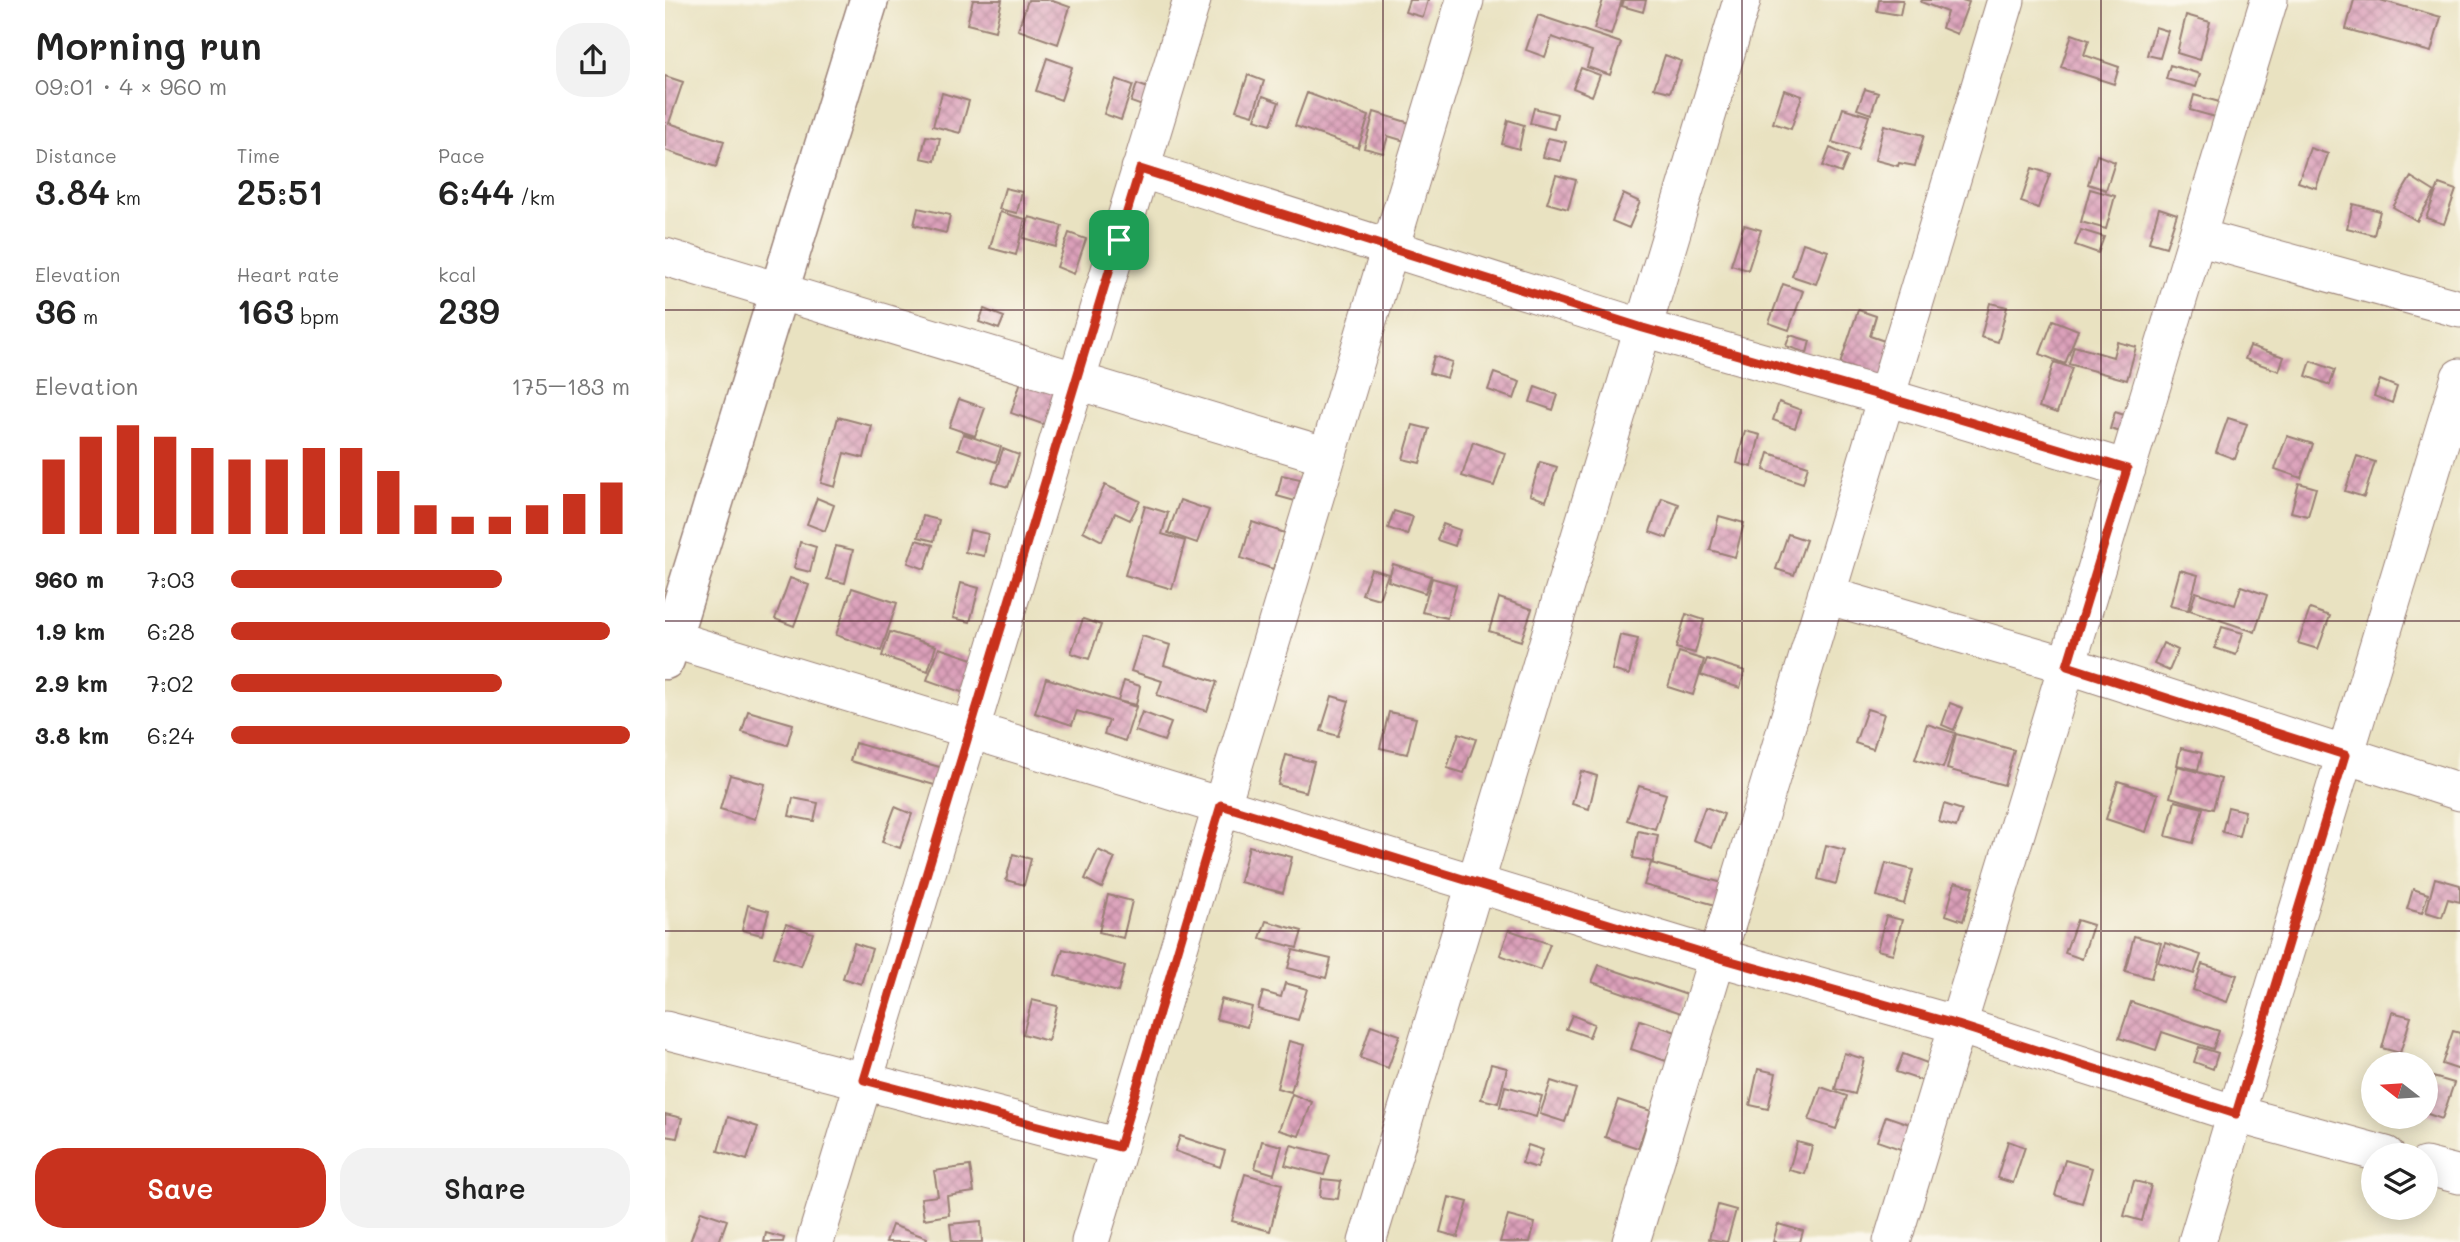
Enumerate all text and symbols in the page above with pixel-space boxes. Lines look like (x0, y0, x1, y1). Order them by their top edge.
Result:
text: Morning run (35, 20, 262, 70)
button: share (556, 23, 630, 97)
text: 09:01 · 4 × 960 m (35, 71, 227, 101)
text: Distance (35, 143, 117, 168)
text: Time (237, 143, 280, 168)
text: Pace (438, 143, 485, 168)
text: 3.84 (35, 168, 110, 214)
text: 25:51 (237, 168, 324, 214)
text: 6:44 (438, 168, 514, 214)
text: km (110, 185, 141, 210)
text: /km (514, 185, 555, 210)
pin (1089, 210, 1149, 270)
icon: arrive (1100, 221, 1138, 259)
text: Elevation (35, 262, 120, 287)
text: Heart rate (237, 262, 339, 287)
text: kcal (438, 262, 476, 287)
text: 36 (35, 287, 77, 333)
text: 163 (237, 287, 294, 333)
text: 239 (438, 287, 500, 333)
text: m (77, 304, 98, 329)
text: bpm (294, 304, 339, 329)
text: Elevation (35, 371, 138, 401)
text: 175–183 m (511, 371, 630, 401)
text: 960 m (35, 564, 104, 594)
text: 7:03 (147, 564, 195, 594)
text: 1.9 km (35, 616, 105, 646)
text: 6:28 (147, 616, 195, 646)
text: 2.9 km (35, 668, 108, 698)
text: 7:02 (147, 668, 194, 698)
text: 3.8 km (35, 720, 109, 750)
text: 6:24 (147, 720, 194, 750)
north arrow (2361, 1052, 2438, 1129)
map controls (2361, 1052, 2438, 1220)
button: layers (2361, 1143, 2438, 1220)
button: Save (35, 1148, 326, 1228)
button: Share (340, 1148, 630, 1228)

